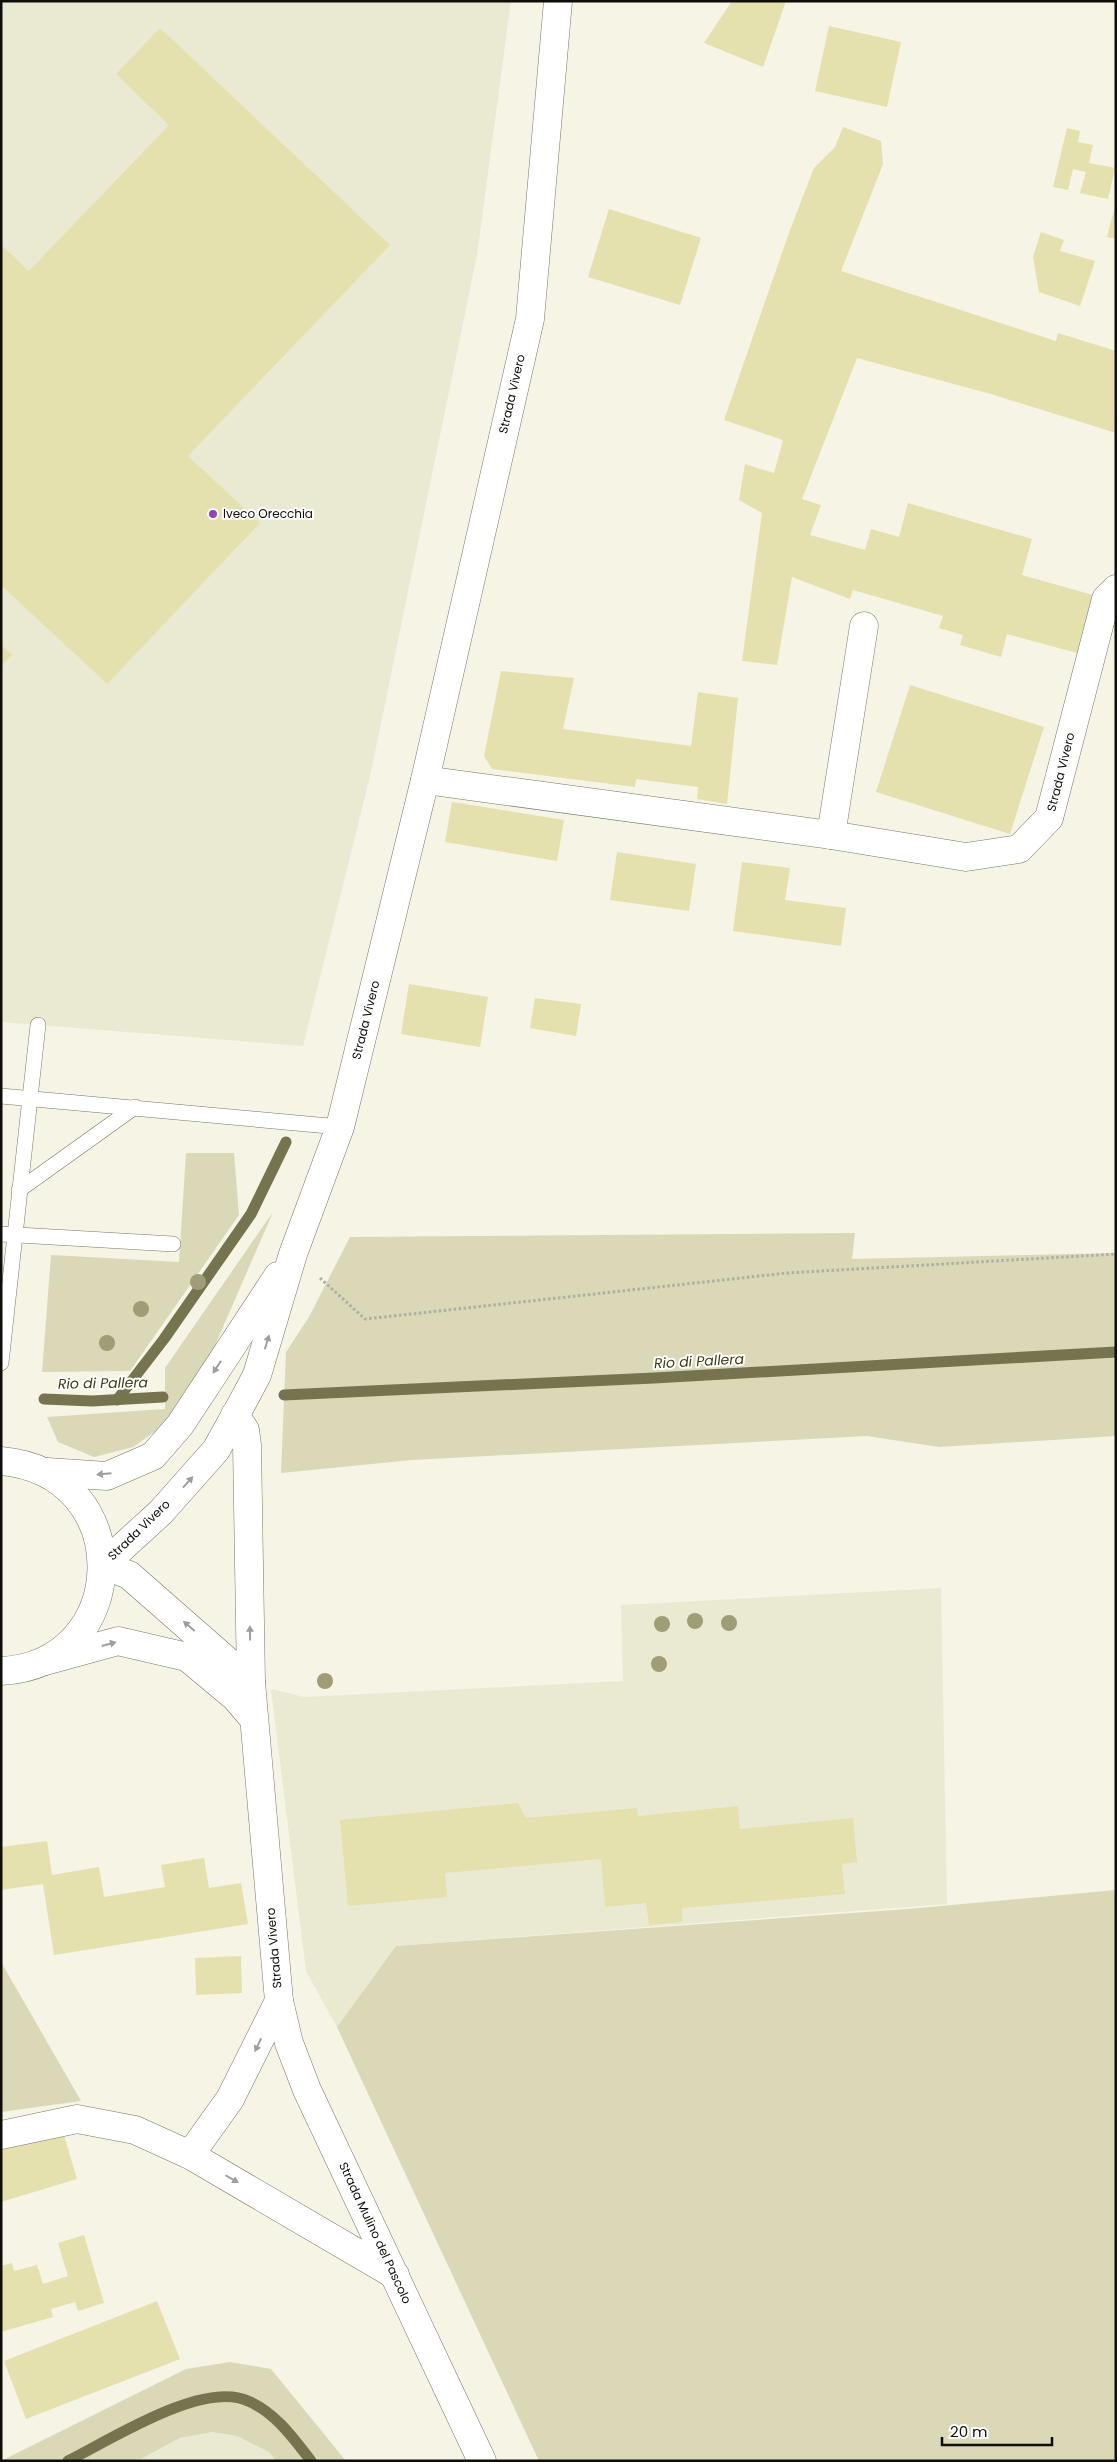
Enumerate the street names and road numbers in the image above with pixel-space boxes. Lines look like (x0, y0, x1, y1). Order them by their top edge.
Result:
street label: Strada Vivero (494, 352, 529, 435)
street label: Strada Vivero (1042, 730, 1079, 813)
street label: Strada Vivero (347, 978, 384, 1061)
street label: Strada Vivero (104, 1495, 174, 1564)
street label: Strada Vivero (261, 1907, 285, 1989)
street label: Strada Mulino del Pascolo (335, 2159, 416, 2307)

